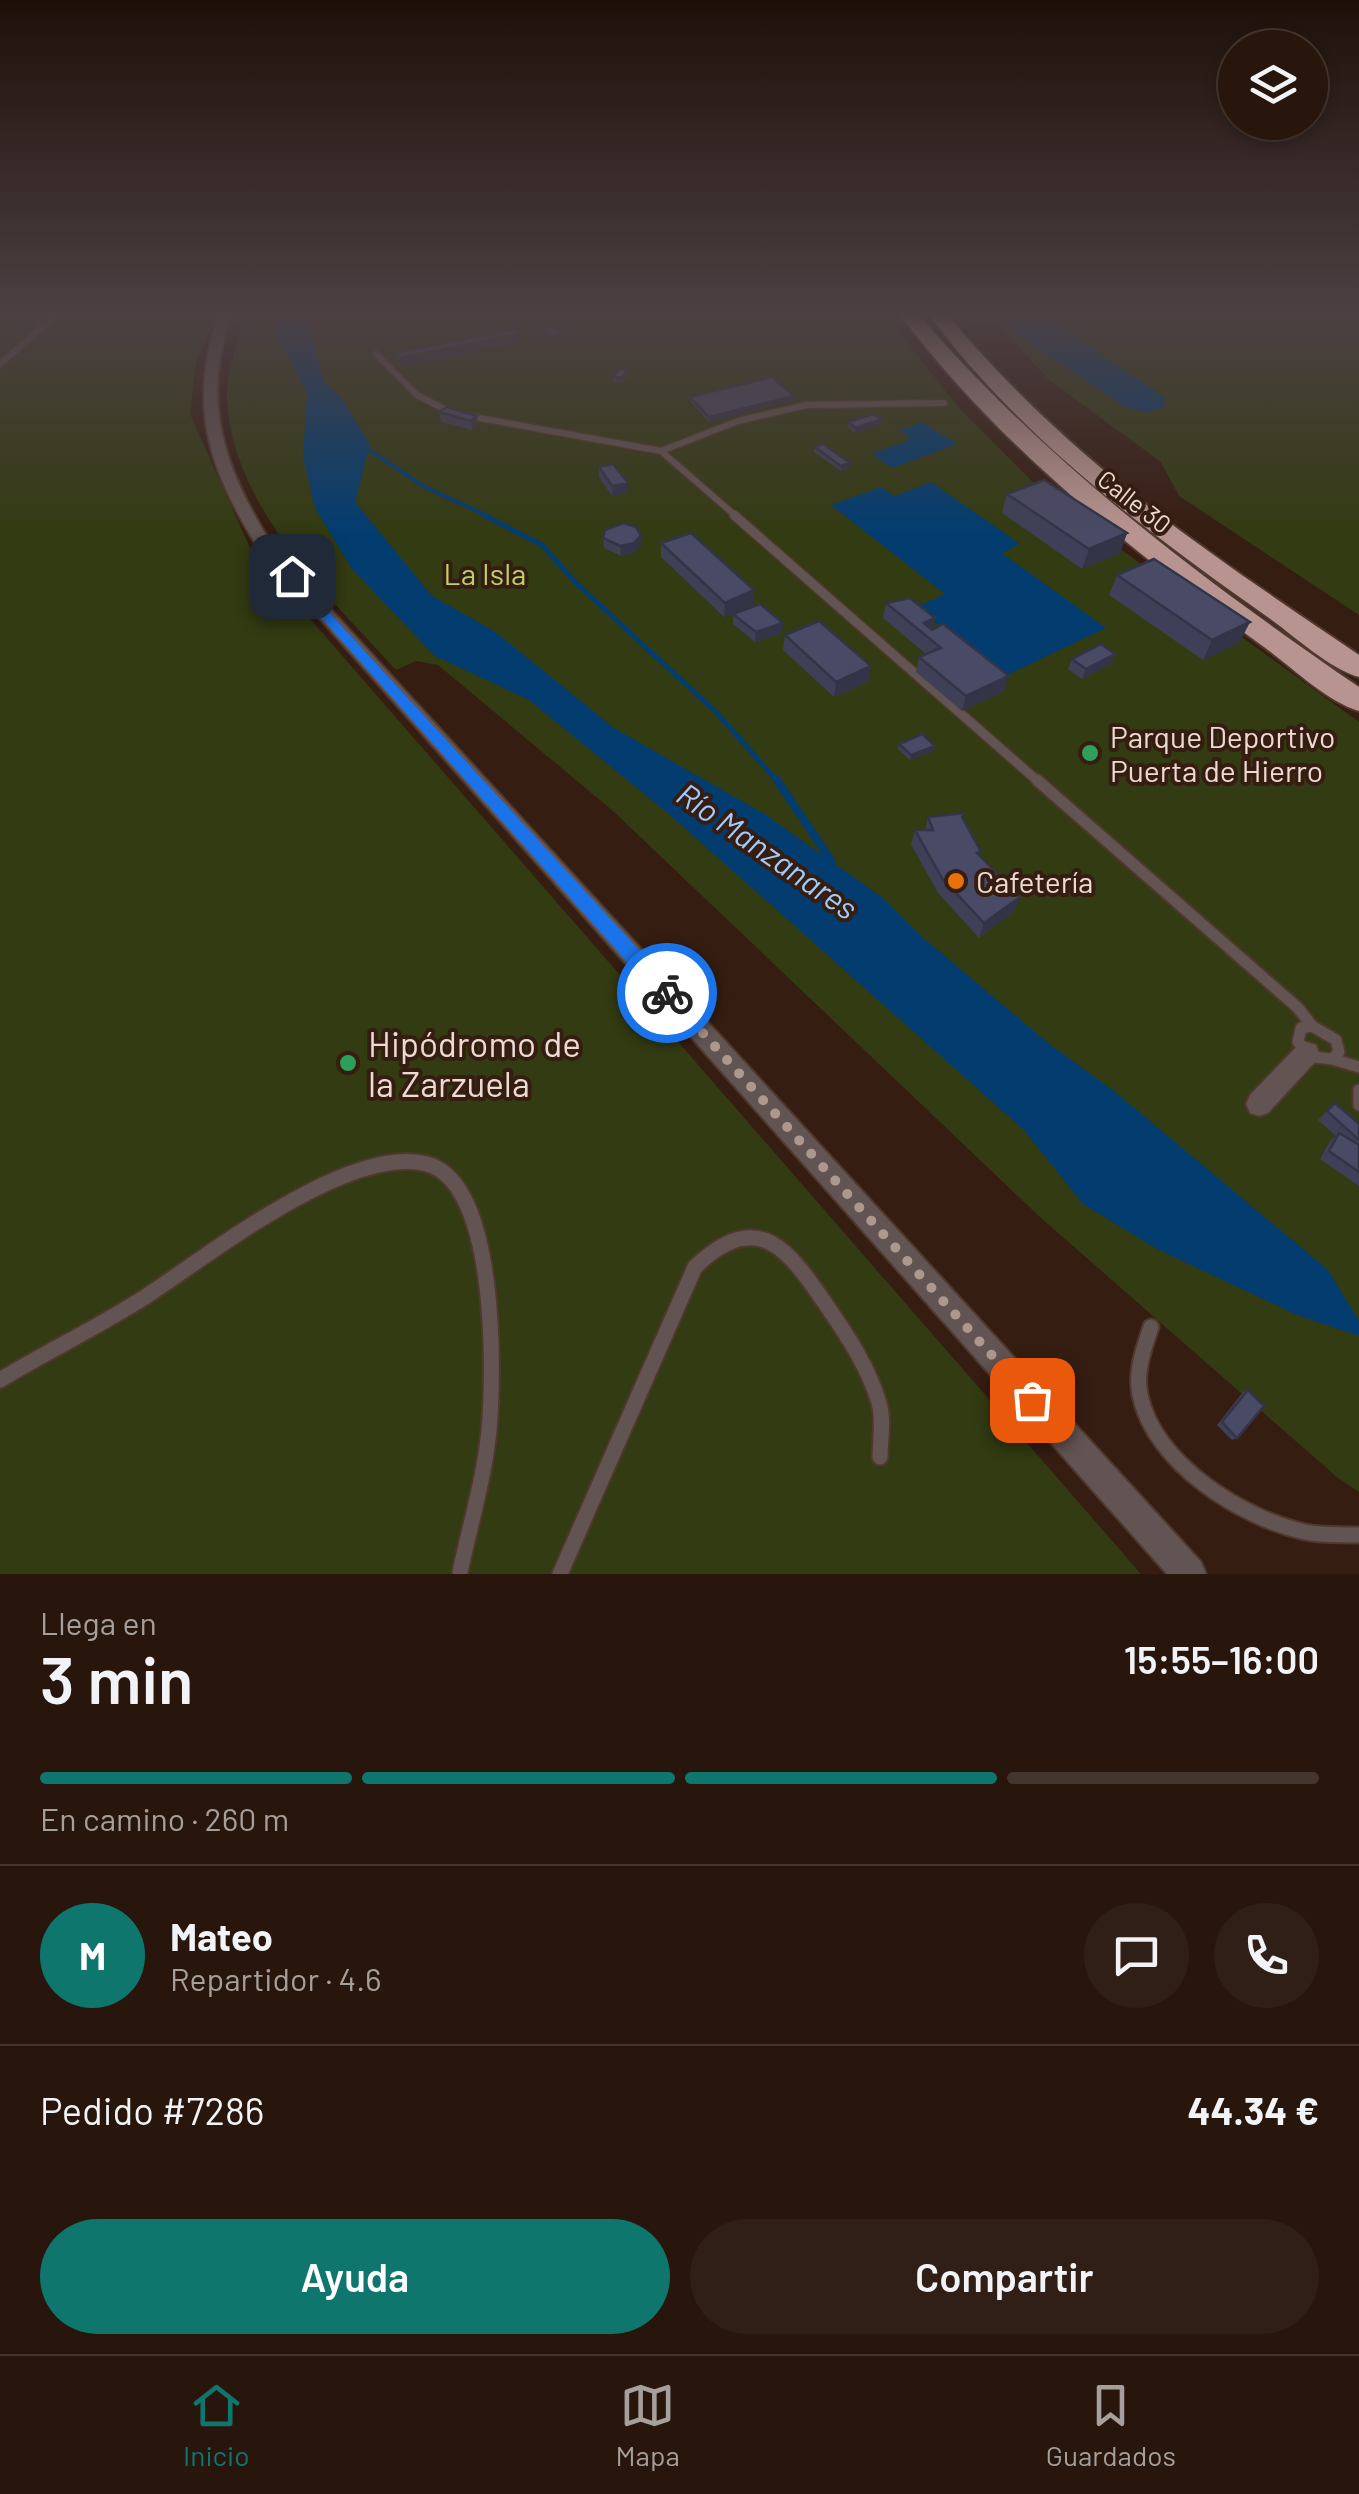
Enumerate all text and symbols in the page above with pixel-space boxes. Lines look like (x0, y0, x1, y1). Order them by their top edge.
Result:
map controls (1218, 30, 1328, 140)
button: layers (1218, 30, 1328, 140)
street label: Calle 30 (1092, 463, 1178, 539)
pin (250, 534, 335, 619)
icon: home (265, 549, 320, 604)
park label: La Isla (444, 555, 526, 591)
place label: Parque Deportivo Puerta de Hierro (1110, 718, 1335, 788)
marker: Parque Deportivo Puerta de Hierro (1079, 742, 1101, 764)
water label: Río Manzanares (671, 774, 865, 926)
place label: Cafetería (976, 863, 1093, 899)
marker: Cafetería (945, 870, 967, 892)
courier (617, 943, 717, 1043)
icon: bike (640, 966, 695, 1021)
place label: Hipódromo de la Zarzuela (368, 1022, 581, 1104)
marker: Hipódromo de la Zarzuela (337, 1052, 359, 1074)
pin (990, 1358, 1075, 1443)
icon: bag (1005, 1373, 1060, 1428)
text: Llega en (40, 1603, 157, 1641)
text: 15:55–16:00 (1124, 1636, 1319, 1682)
text: 3 min (40, 1639, 193, 1717)
text: En camino · 260 m (40, 1799, 289, 1837)
button: chat (1084, 1903, 1189, 2008)
button: phone (1214, 1903, 1319, 2008)
text: Mateo (170, 1913, 273, 1959)
text: M (79, 1932, 106, 1978)
text: Repartidor · 4.6 (170, 1959, 382, 1997)
text: Pedido #7286 (40, 2087, 264, 2133)
text: 44.34 € (1188, 2087, 1319, 2133)
button: Ayuda (40, 2219, 670, 2334)
button: Compartir (690, 2219, 1319, 2334)
tab: Inicio (183, 2378, 250, 2472)
tab: Mapa (616, 2378, 680, 2472)
tab: Guardados (1046, 2378, 1176, 2472)

